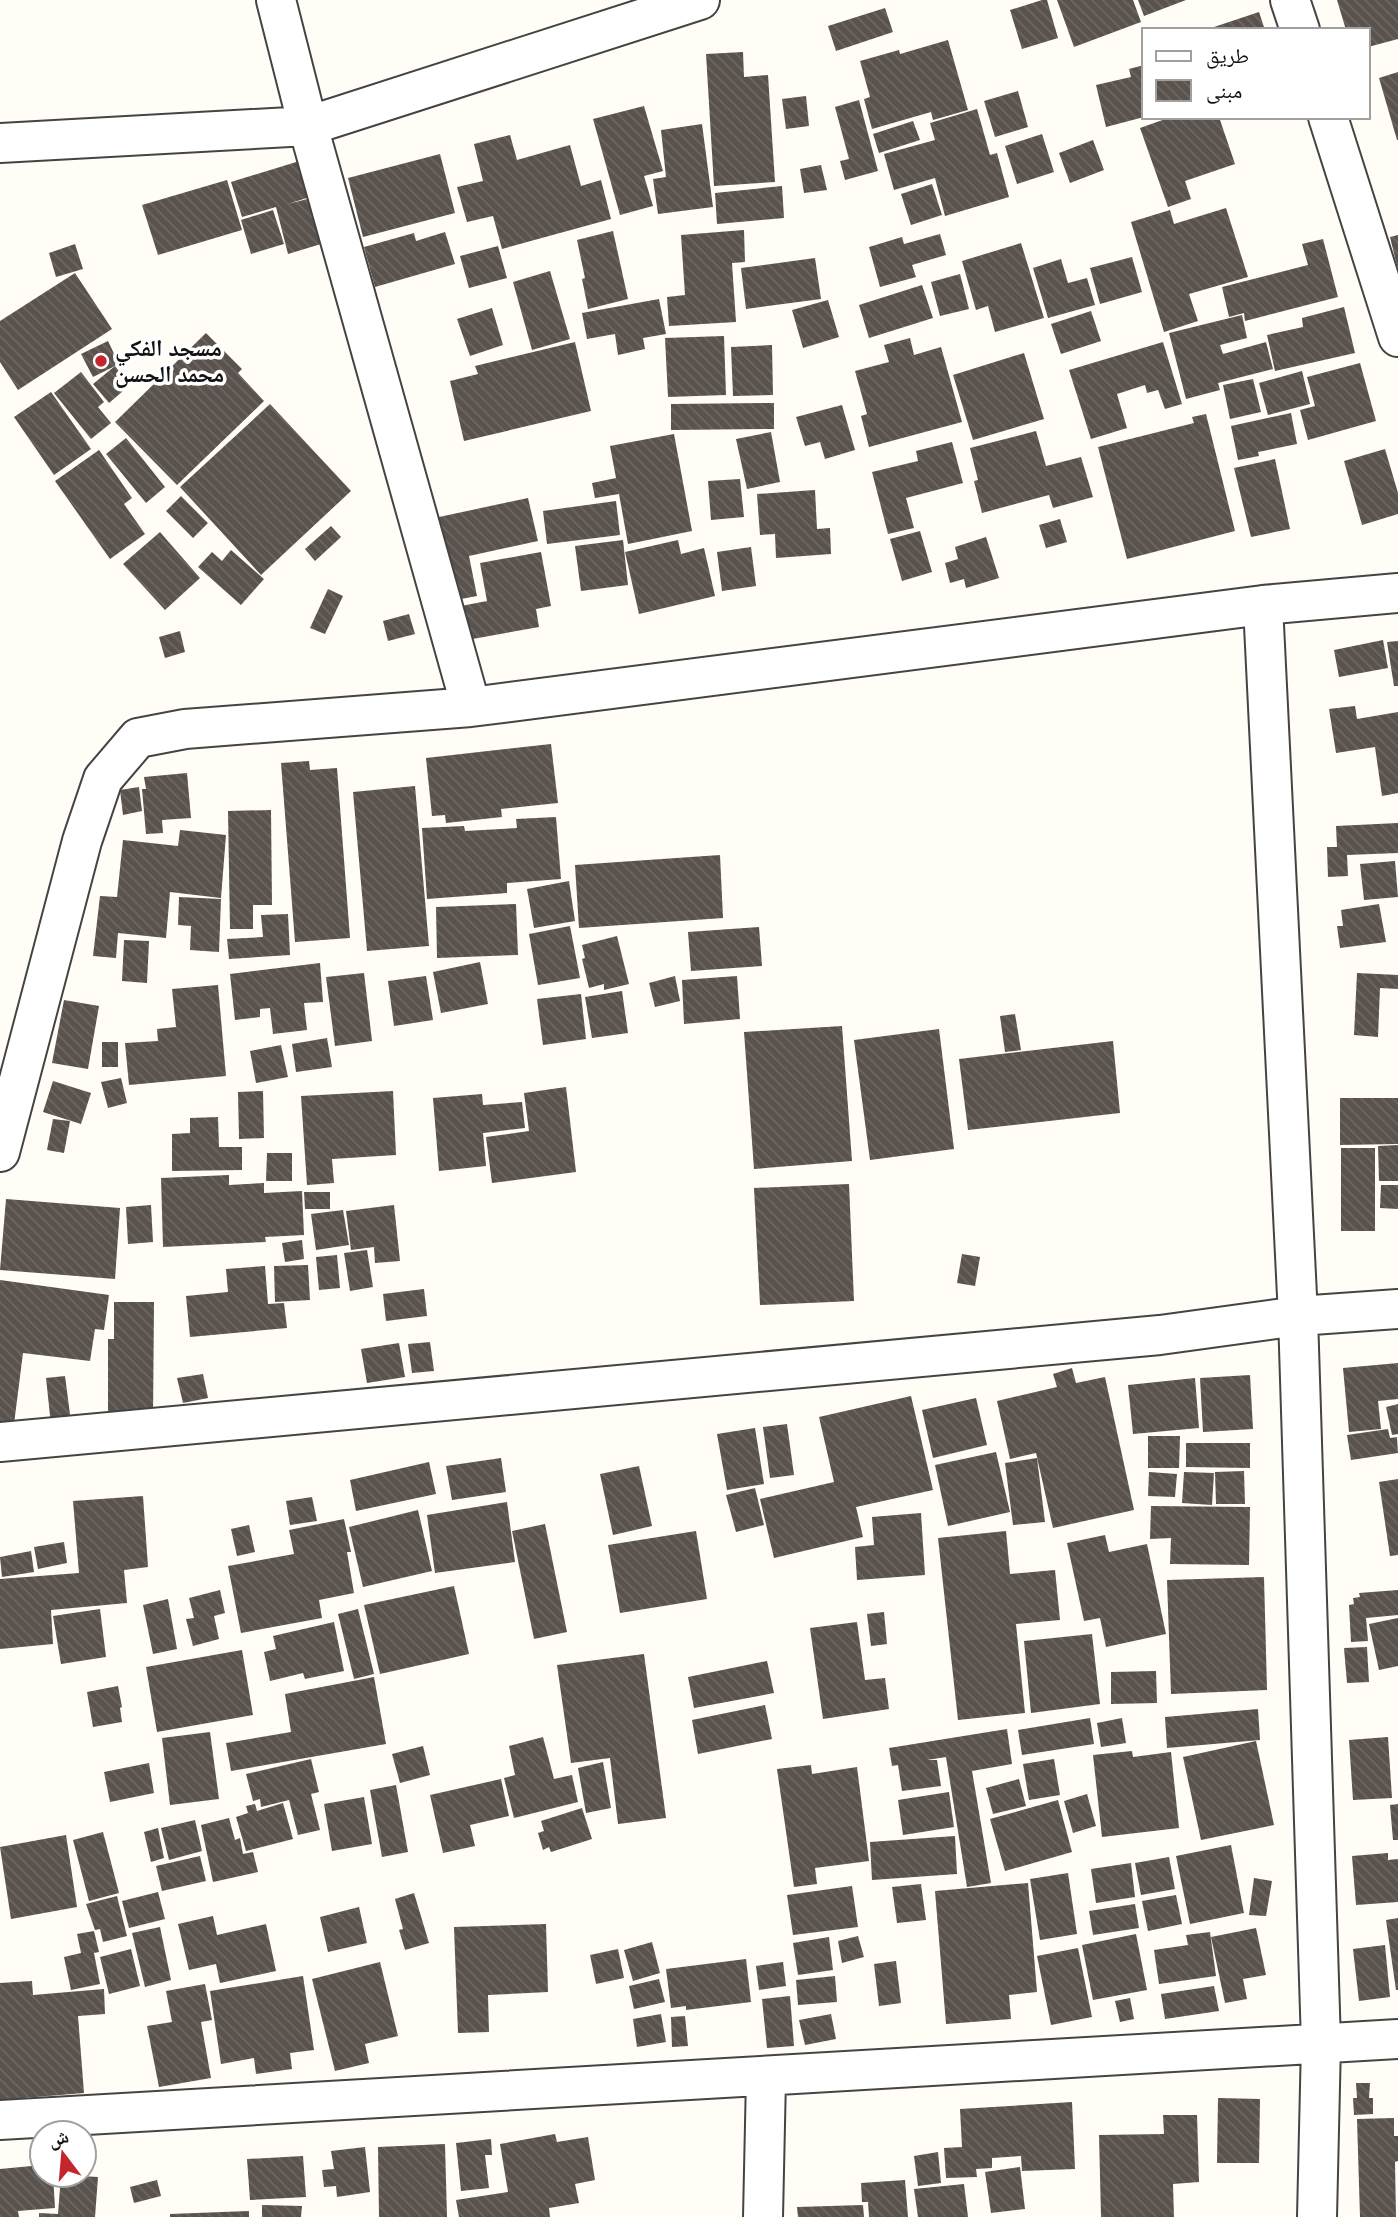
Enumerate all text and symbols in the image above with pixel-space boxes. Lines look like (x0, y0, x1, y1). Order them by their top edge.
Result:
legend (1142, 28, 1370, 119)
text: طريق (1206, 41, 1249, 69)
text: مبنى (1206, 76, 1242, 104)
place label: مسجد الفكي محمد الحسن (115, 331, 224, 389)
marker: مسجد الفكي محمد الحسن (93, 353, 109, 369)
north arrow (28, 2119, 98, 2189)
text: ش (45, 2122, 72, 2153)

